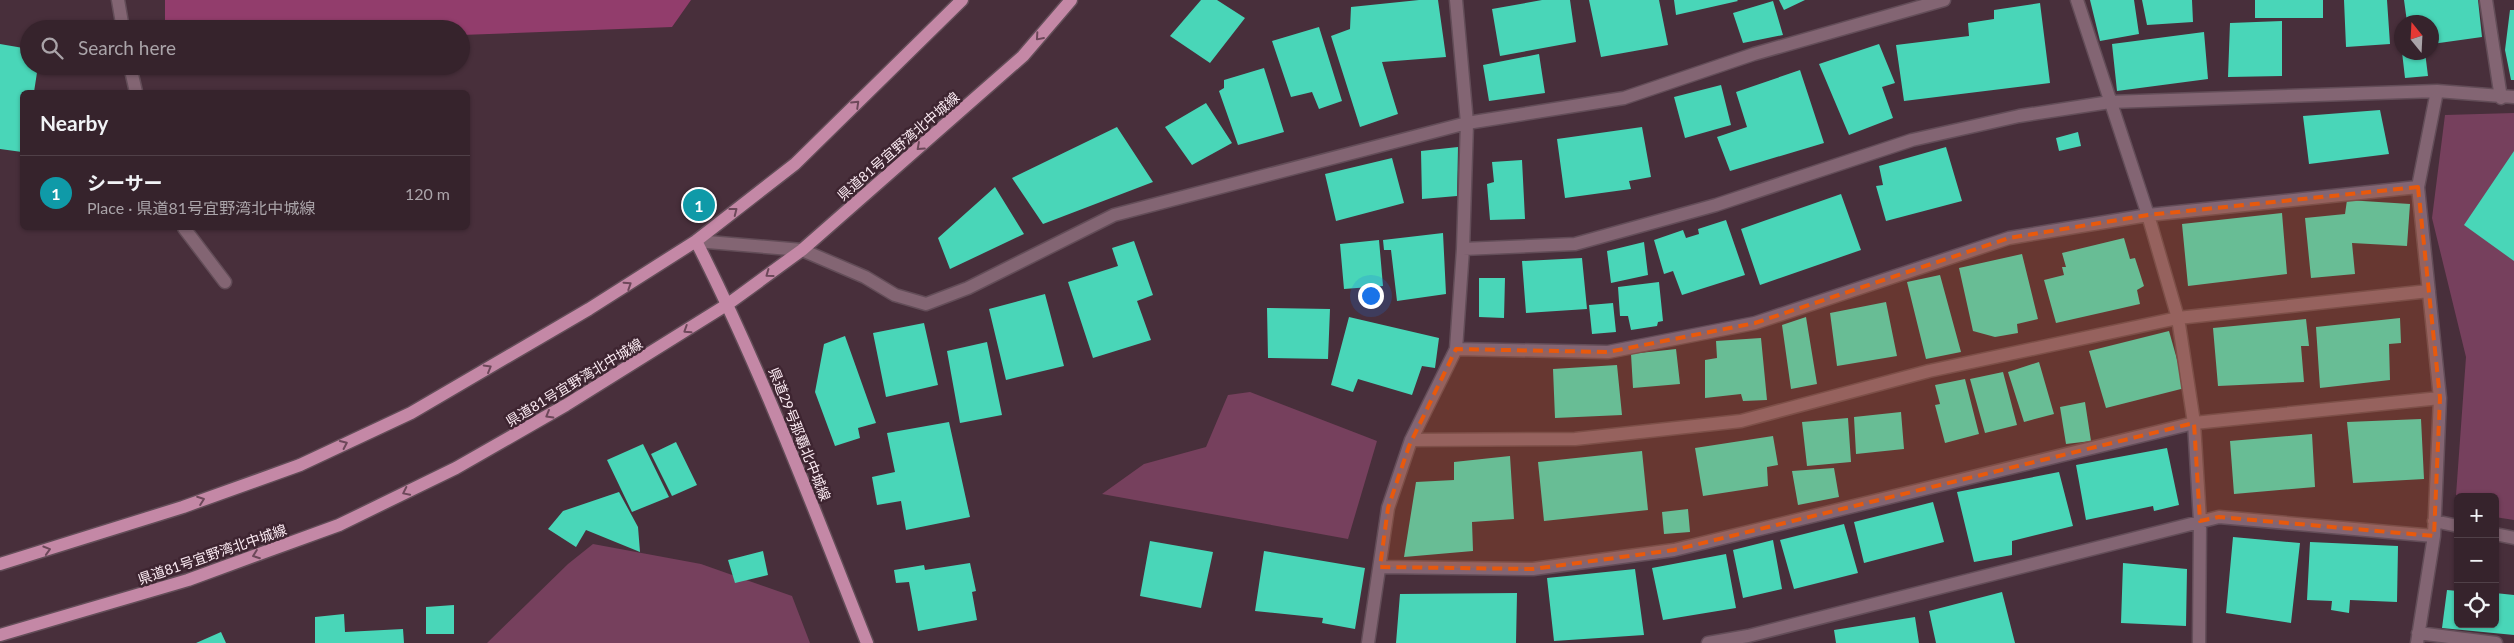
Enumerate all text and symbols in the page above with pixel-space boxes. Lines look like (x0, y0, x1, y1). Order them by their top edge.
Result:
north arrow (2394, 15, 2439, 60)
search box (20, 20, 470, 75)
one-way arrow (1037, 31, 1045, 40)
icon: search (38, 34, 66, 62)
text: Search here (78, 36, 176, 59)
street label: 県道81号宜野湾北中城線 (833, 88, 963, 204)
one-way arrow (851, 100, 860, 109)
text: Nearby (40, 110, 108, 135)
one-way arrow (917, 141, 926, 150)
text: シーサー (87, 171, 163, 194)
text: 1 (51, 184, 61, 203)
text: 120 m (405, 184, 450, 203)
pin: 1 (683, 186, 715, 224)
text: Place · 県道81号宜野湾北中城線 (87, 198, 315, 217)
one-way arrow (729, 207, 738, 216)
one-way arrow (765, 268, 775, 277)
one-way arrow (622, 282, 631, 291)
your location (1358, 283, 1384, 309)
one-way arrow (684, 324, 693, 334)
street label: 県道81号宜野湾北中城線 (503, 334, 645, 430)
one-way arrow (483, 365, 492, 375)
street label: 県道29号那覇北中城線 (765, 365, 835, 503)
one-way arrow (545, 409, 554, 419)
one-way arrow (339, 440, 348, 450)
one-way arrow (402, 486, 411, 497)
map controls (2454, 493, 2499, 628)
button: + (2454, 493, 2499, 538)
one-way arrow (197, 496, 205, 506)
street label: 県道81号宜野湾北中城線 (135, 521, 289, 587)
button: − (2454, 538, 2499, 583)
one-way arrow (42, 546, 50, 556)
one-way arrow (252, 549, 261, 559)
button: locate (2454, 583, 2499, 628)

